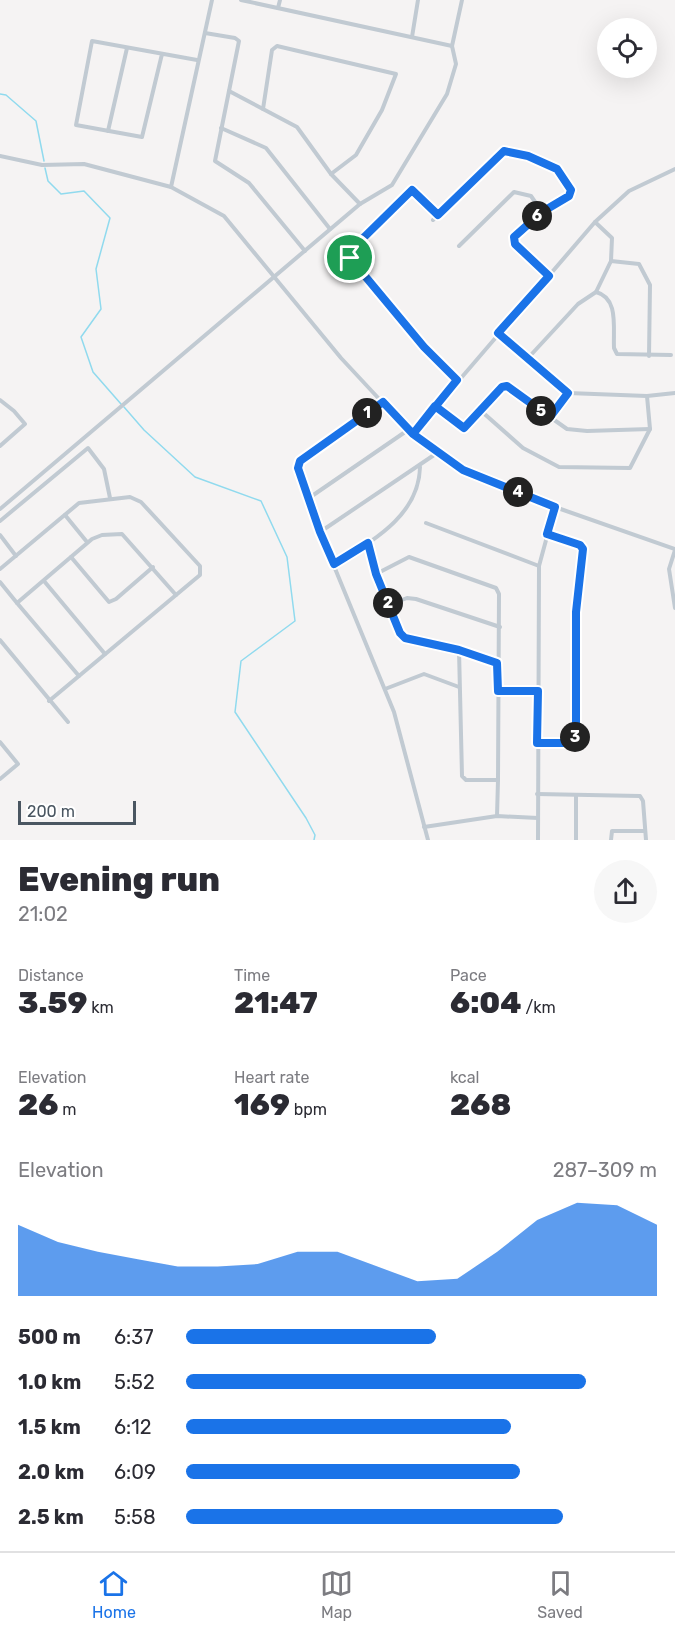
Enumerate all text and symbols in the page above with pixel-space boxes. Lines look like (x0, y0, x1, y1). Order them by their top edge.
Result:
map controls (597, 18, 657, 78)
button: locate (597, 18, 657, 78)
pin: 6 (522, 201, 552, 231)
text: 6 (532, 206, 542, 225)
pin (324, 232, 375, 283)
icon: arrive (333, 241, 366, 274)
pin: 5 (526, 396, 556, 426)
pin: 1 (352, 398, 382, 428)
text: 5 (536, 401, 546, 420)
text: 1 (363, 403, 371, 422)
pin: 4 (503, 477, 533, 507)
text: 4 (513, 482, 523, 501)
pin: 2 (373, 588, 403, 618)
text: 2 (383, 593, 393, 612)
pin: 3 (560, 722, 590, 752)
text: 3 (570, 727, 580, 746)
scale bar (18, 798, 136, 826)
text: 200 m (27, 802, 75, 821)
text: Evening run (18, 860, 220, 899)
button: share (594, 860, 657, 923)
text: 21:02 (18, 902, 68, 926)
text: Distance (18, 966, 84, 985)
text: Time (234, 966, 270, 985)
text: Pace (450, 966, 487, 985)
text: 3.59 (18, 985, 87, 1021)
text: 21:47 (234, 985, 318, 1021)
text: 6:04 (450, 985, 522, 1021)
text: km (87, 998, 114, 1017)
text: /km (522, 998, 556, 1017)
text: Elevation (18, 1068, 87, 1087)
text: Heart rate (234, 1068, 309, 1087)
text: kcal (450, 1068, 479, 1087)
text: 26 (18, 1087, 58, 1123)
text: 169 (234, 1087, 290, 1123)
text: 268 (450, 1087, 511, 1123)
text: m (58, 1100, 77, 1119)
text: bpm (290, 1100, 327, 1119)
text: Elevation (18, 1158, 104, 1182)
text: 287–309 m (553, 1158, 657, 1182)
text: 500 m (18, 1325, 81, 1349)
text: 6:37 (114, 1325, 153, 1349)
text: 1.0 km (18, 1370, 81, 1394)
text: 5:52 (114, 1370, 155, 1394)
text: 1.5 km (18, 1415, 81, 1439)
text: 6:12 (114, 1415, 151, 1439)
text: 2.0 km (18, 1460, 84, 1484)
text: 6:09 (114, 1460, 156, 1484)
text: 2.5 km (18, 1505, 84, 1529)
text: 5:58 (114, 1505, 156, 1529)
tab: Home (92, 1567, 136, 1622)
tab: Map (320, 1567, 353, 1622)
tab: Saved (537, 1567, 583, 1622)

